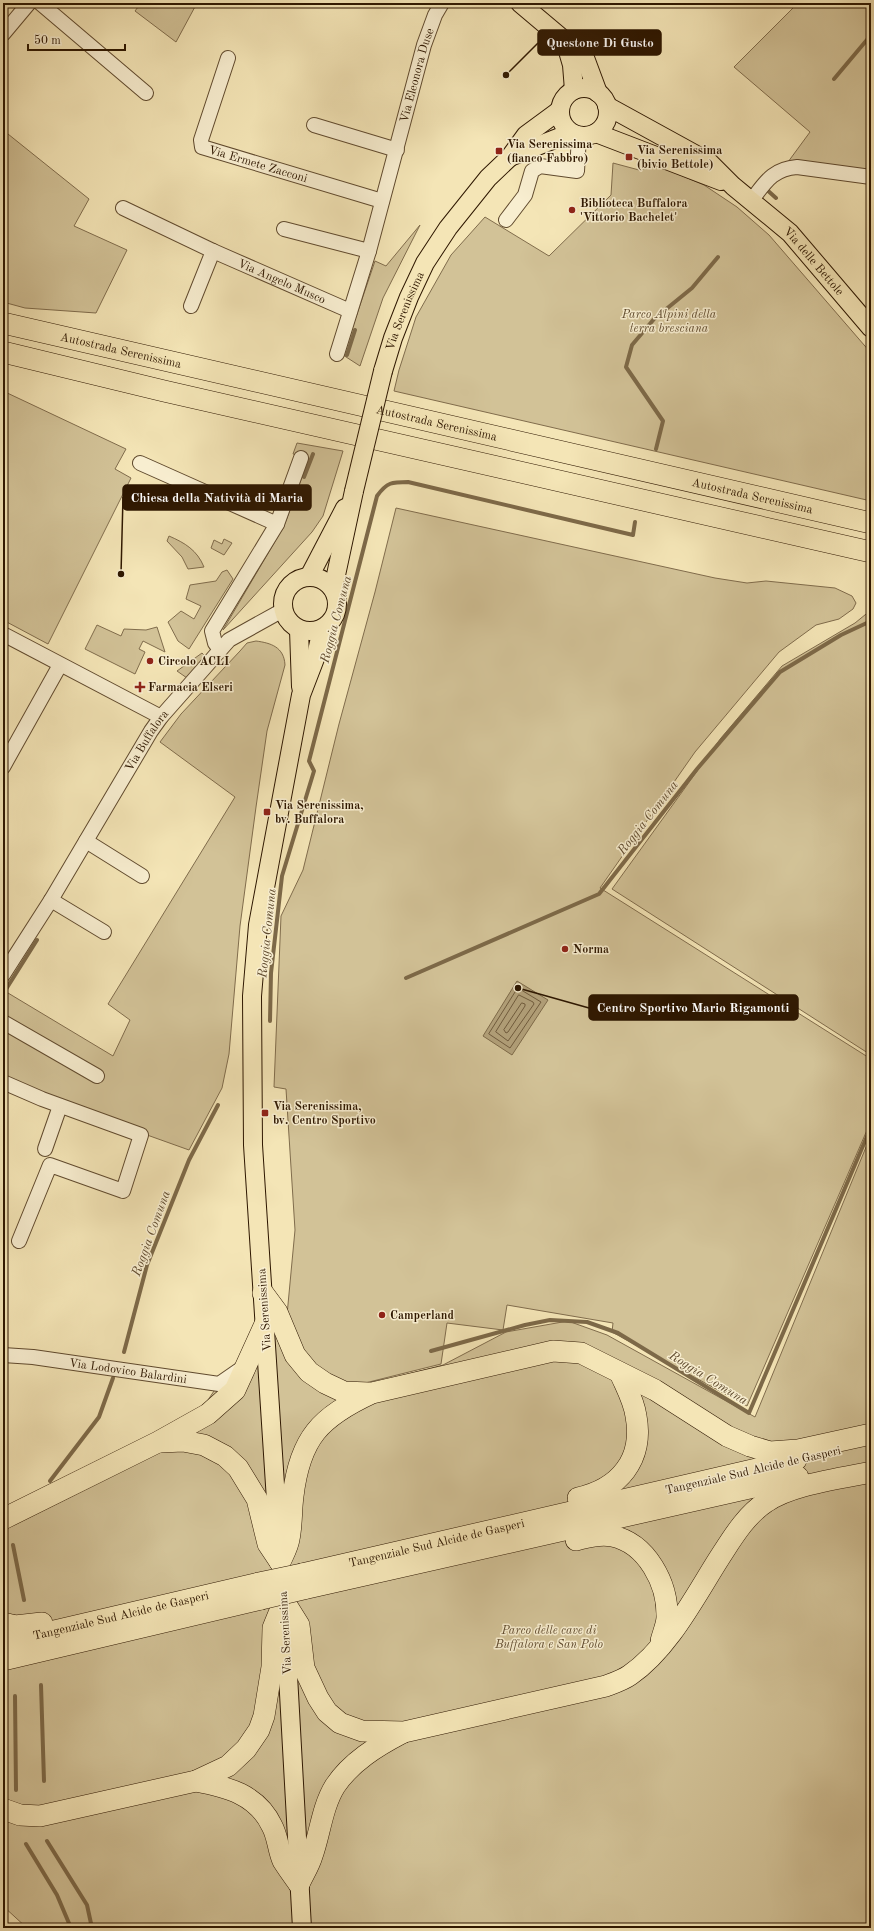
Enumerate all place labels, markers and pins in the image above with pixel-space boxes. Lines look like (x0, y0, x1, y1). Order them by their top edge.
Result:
callout: Questone Di Gusto (538, 30, 661, 55)
place label: Via Serenissima (fianco Fabbro) (507, 139, 592, 165)
place label: Via Serenissima (bivio Bettole) (637, 145, 722, 171)
marker: Via Serenissima (fianco Fabbro) (494, 146, 504, 156)
marker: Via Serenissima (bivio Bettole) (624, 152, 634, 162)
place label: Biblioteca Buffalora 'Vittorio Bachelet' (580, 198, 687, 224)
marker: Biblioteca Buffalora 'Vittorio Bachelet' (567, 205, 577, 215)
callout: Chiesa della Natività di Maria (123, 485, 311, 510)
marker: Circolo ACLI (145, 656, 155, 666)
place label: Circolo ACLI (158, 656, 229, 668)
marker: Farmacia Elseri (135, 682, 145, 692)
place label: Farmacia Elseri (148, 682, 233, 694)
place label: Via Serenissima, bv. Buffalora (275, 800, 364, 826)
marker: Via Serenissima, bv. Buffalora (262, 807, 272, 817)
marker: Norma (560, 944, 570, 954)
place label: Norma (573, 944, 609, 956)
callout: Centro Sportivo Mario Rigamonti (589, 995, 798, 1020)
place label: Via Serenissima, bv. Centro Sportivo (273, 1101, 376, 1127)
marker: Via Serenissima, bv. Centro Sportivo (260, 1108, 270, 1118)
marker: Camperland (377, 1310, 387, 1320)
place label: Camperland (390, 1310, 454, 1322)

